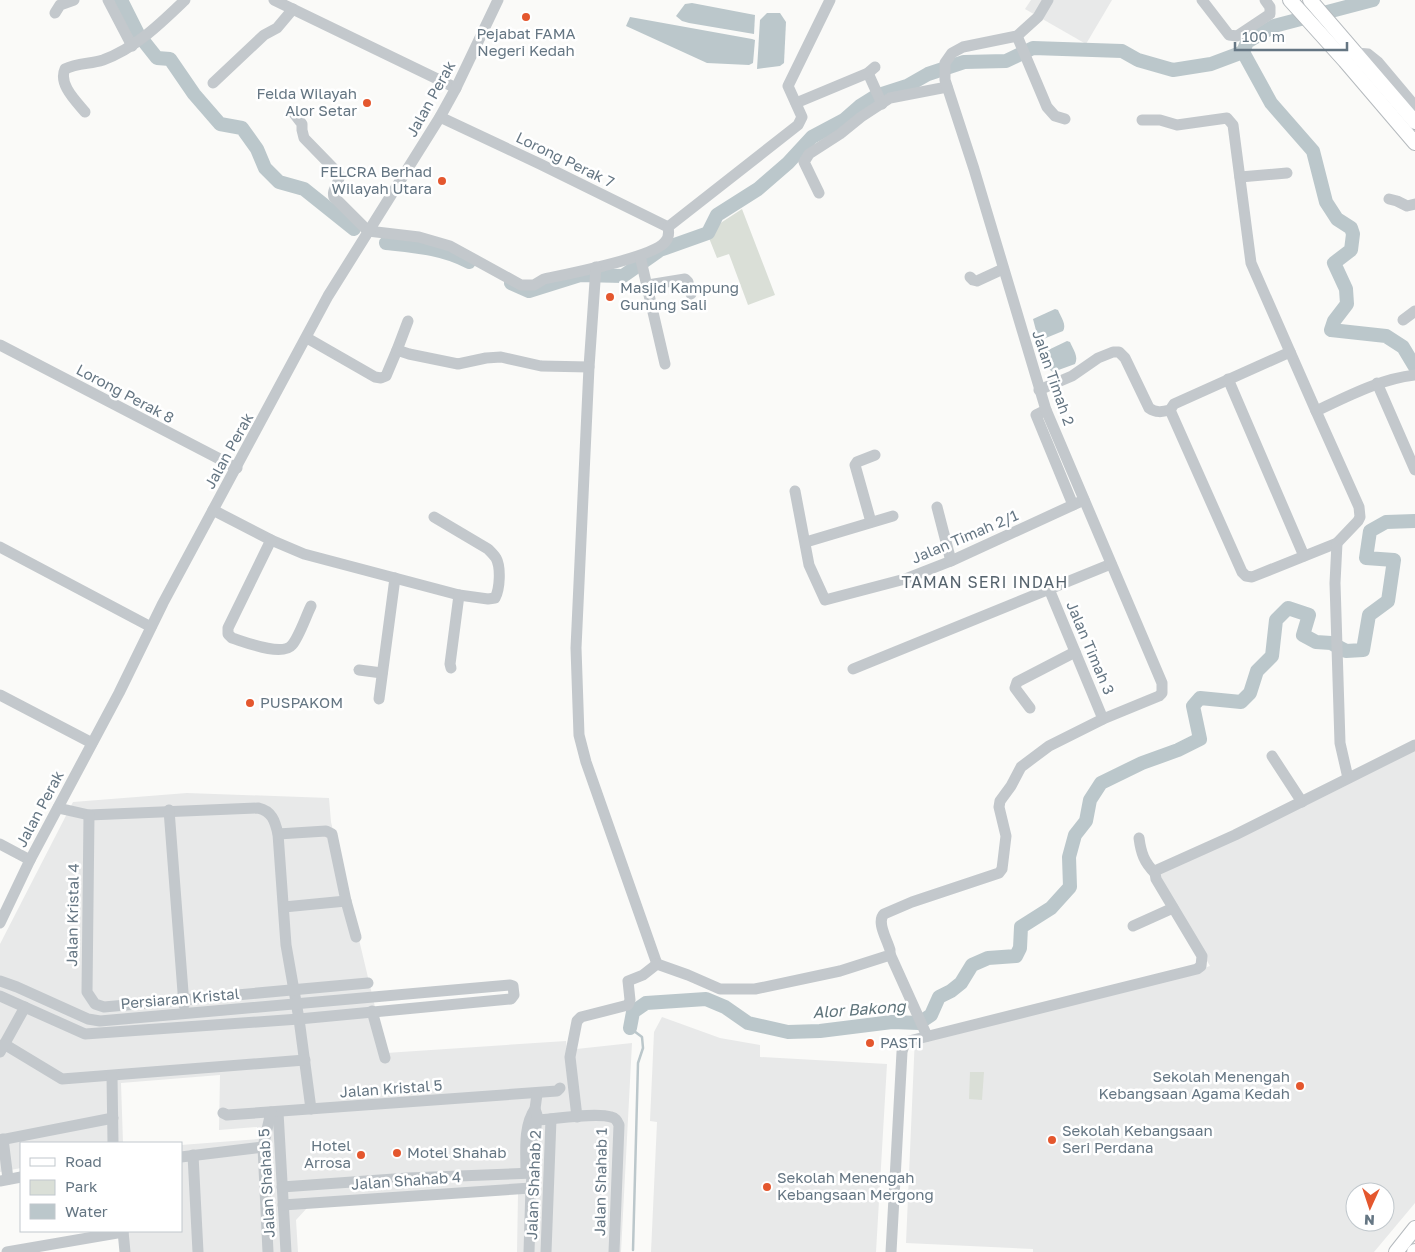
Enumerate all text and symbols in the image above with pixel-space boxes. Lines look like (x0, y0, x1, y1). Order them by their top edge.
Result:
marker: Pejabat FAMA Negeri Kedah (520, 11, 532, 23)
scale bar (1235, 20, 1348, 52)
place label: Pejabat FAMA Negeri Kedah (476, 24, 576, 59)
text: 100 m (1242, 27, 1285, 45)
street label: Jalan Perak (402, 57, 459, 140)
place label: Felda Wilayah Alor Setar (256, 84, 357, 119)
marker: Felda Wilayah Alor Setar (361, 97, 373, 109)
street label: Lorong Perak 7 (513, 128, 618, 191)
place label: FELCRA Berhad Wilayah Utara (320, 162, 432, 197)
marker: FELCRA Berhad Wilayah Utara (436, 175, 448, 187)
place label: Masjid Kampung Gunung Sali (620, 278, 739, 313)
marker: Masjid Kampung Gunung Sali (604, 291, 616, 303)
street label: Jalan Timah 2 (1029, 328, 1079, 428)
street label: Lorong Perak 8 (73, 360, 177, 426)
street label: Jalan Perak (200, 409, 257, 492)
street label: Jalan Timah 2/1 (908, 505, 1021, 567)
district label: TAMAN SERI INDAH (902, 572, 1068, 592)
street label: Jalan Timah 3 (1063, 598, 1119, 697)
place label: PUSPAKOM (260, 693, 343, 711)
marker: PUSPAKOM (244, 697, 256, 709)
street label: Jalan Perak (11, 767, 67, 850)
street label: Jalan Kristal 4 (62, 863, 82, 967)
street label: Persiaran Kristal (120, 984, 240, 1012)
water label: Alor Bakong (812, 996, 907, 1022)
place label: PASTI (880, 1033, 922, 1051)
marker: PASTI (864, 1037, 876, 1049)
place label: Sekolah Menengah Kebangsaan Agama Kedah (1098, 1067, 1290, 1102)
street label: Jalan Kristal 5 (339, 1075, 443, 1101)
marker: Sekolah Menengah Kebangsaan Agama Kedah (1294, 1080, 1306, 1092)
place label: Sekolah Kebangsaan Seri Perdana (1062, 1121, 1213, 1156)
street label: Jalan Shahab 5 (254, 1128, 278, 1238)
street label: Jalan Shahab 1 (590, 1128, 610, 1236)
street label: Jalan Shahab 2 (522, 1130, 544, 1240)
marker: Sekolah Kebangsaan Seri Perdana (1046, 1134, 1058, 1146)
place label: Hotel Arrosa (304, 1136, 351, 1171)
legend (20, 1142, 182, 1232)
place label: Motel Shahab (407, 1143, 506, 1161)
marker: Motel Shahab (391, 1147, 403, 1159)
marker: Hotel Arrosa (355, 1149, 367, 1161)
text: Road (65, 1152, 102, 1170)
street label: Jalan Shahab 4 (350, 1167, 462, 1193)
place label: Sekolah Menengah Kebangsaan Mergong (777, 1168, 934, 1203)
text: Park (65, 1177, 98, 1195)
marker: Sekolah Menengah Kebangsaan Mergong (761, 1181, 773, 1193)
north arrow (1345, 1182, 1395, 1232)
text: Water (65, 1202, 108, 1220)
text: N (1364, 1212, 1375, 1229)

